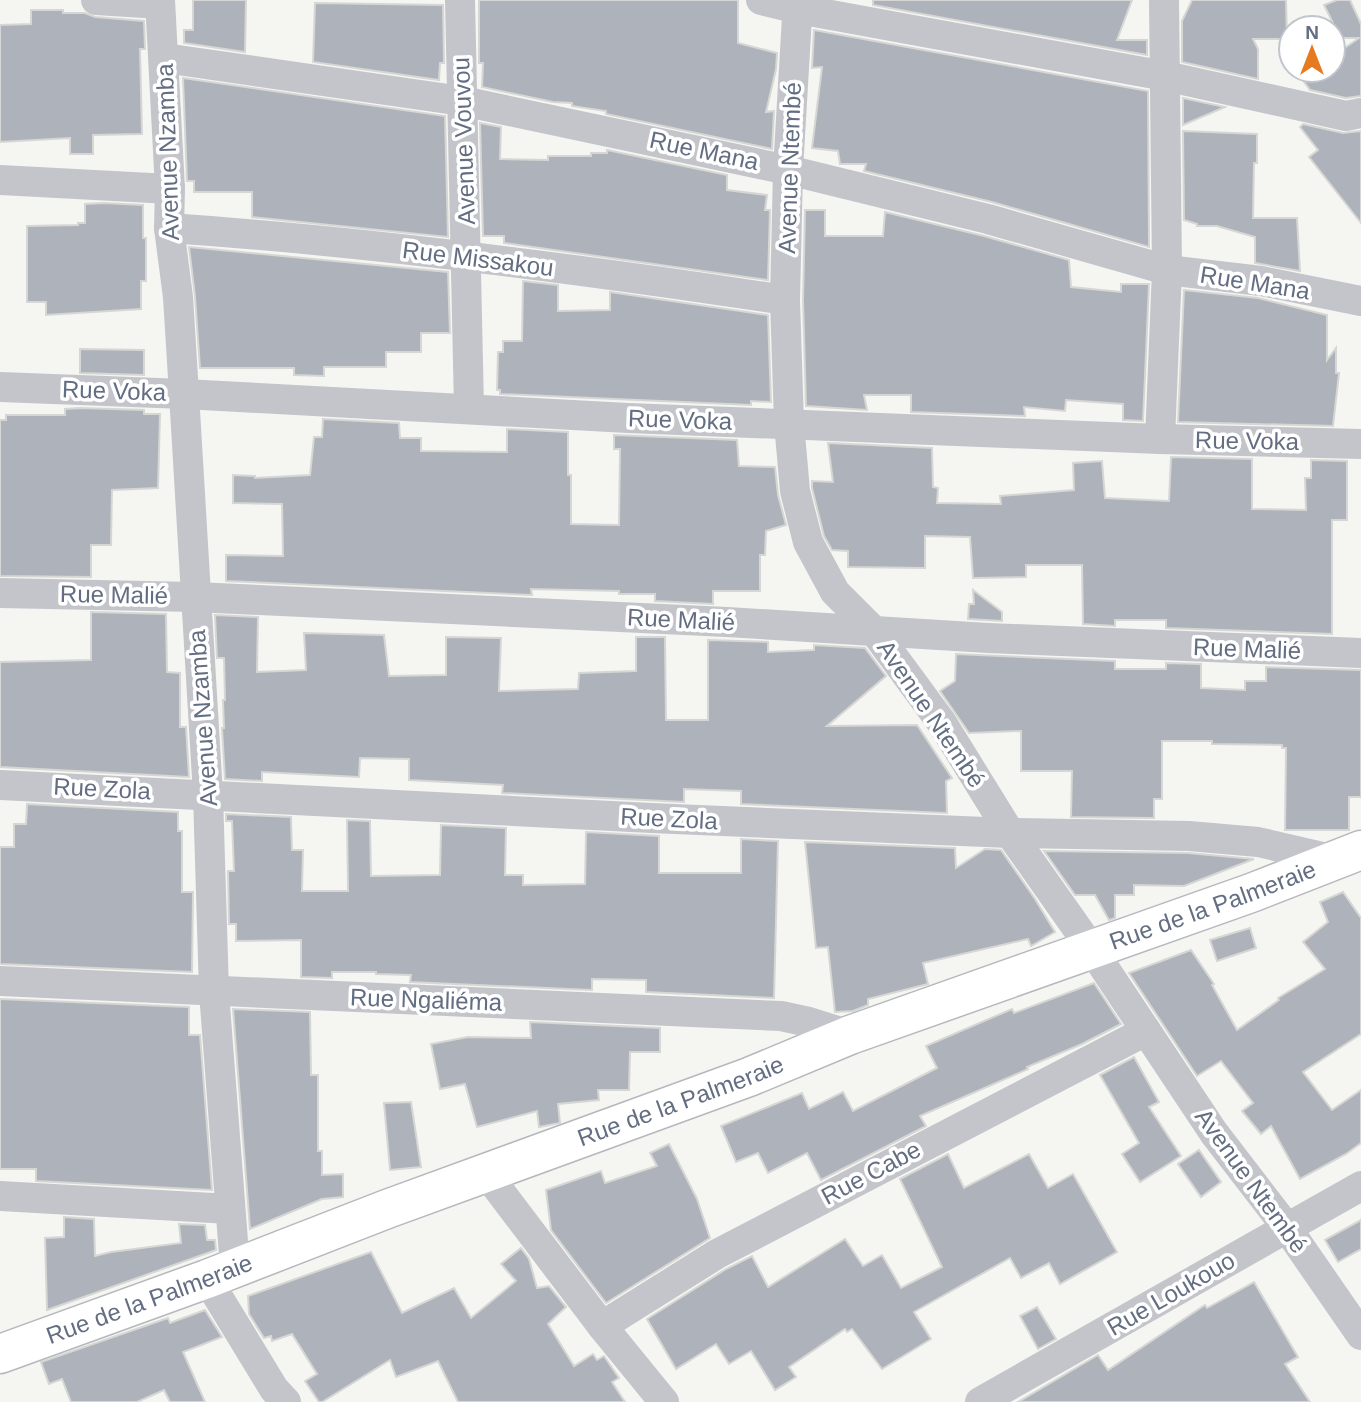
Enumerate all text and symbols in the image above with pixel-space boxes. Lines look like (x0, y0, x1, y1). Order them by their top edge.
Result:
north arrow (1277, 14, 1347, 84)
text: N (1305, 22, 1319, 43)
street label: Avenue Vouvou (447, 57, 480, 225)
street label: Avenue Nzamba (151, 62, 184, 241)
street label: Avenue Ntembé (773, 82, 806, 254)
street label: Rue Mana (647, 126, 762, 175)
street label: Rue Missakou (401, 236, 555, 281)
street label: Rue Mana (1198, 261, 1313, 305)
street label: Rue Voka (62, 375, 167, 406)
street label: Rue Voka (628, 404, 733, 435)
street label: Rue Voka (1195, 426, 1300, 455)
street label: Rue Malié (60, 580, 168, 609)
street label: Rue Malié (626, 603, 736, 636)
street label: Avenue Nzamba (183, 628, 222, 807)
street label: Rue Malié (1193, 633, 1301, 664)
street label: Avenue Ntembé (872, 635, 991, 792)
street label: Rue Zola (53, 772, 152, 805)
street label: Rue Zola (620, 802, 719, 835)
street label: Rue de la Palmeraie (1106, 855, 1319, 955)
street label: Rue Ngaliéma (350, 983, 503, 1016)
street label: Rue de la Palmeraie (574, 1050, 787, 1151)
street label: Avenue Ntembé (1190, 1103, 1313, 1258)
street label: Rue Cabe (817, 1135, 925, 1210)
street label: Rue Loukouo (1102, 1246, 1239, 1341)
street label: Rue de la Palmeraie (42, 1249, 256, 1349)

